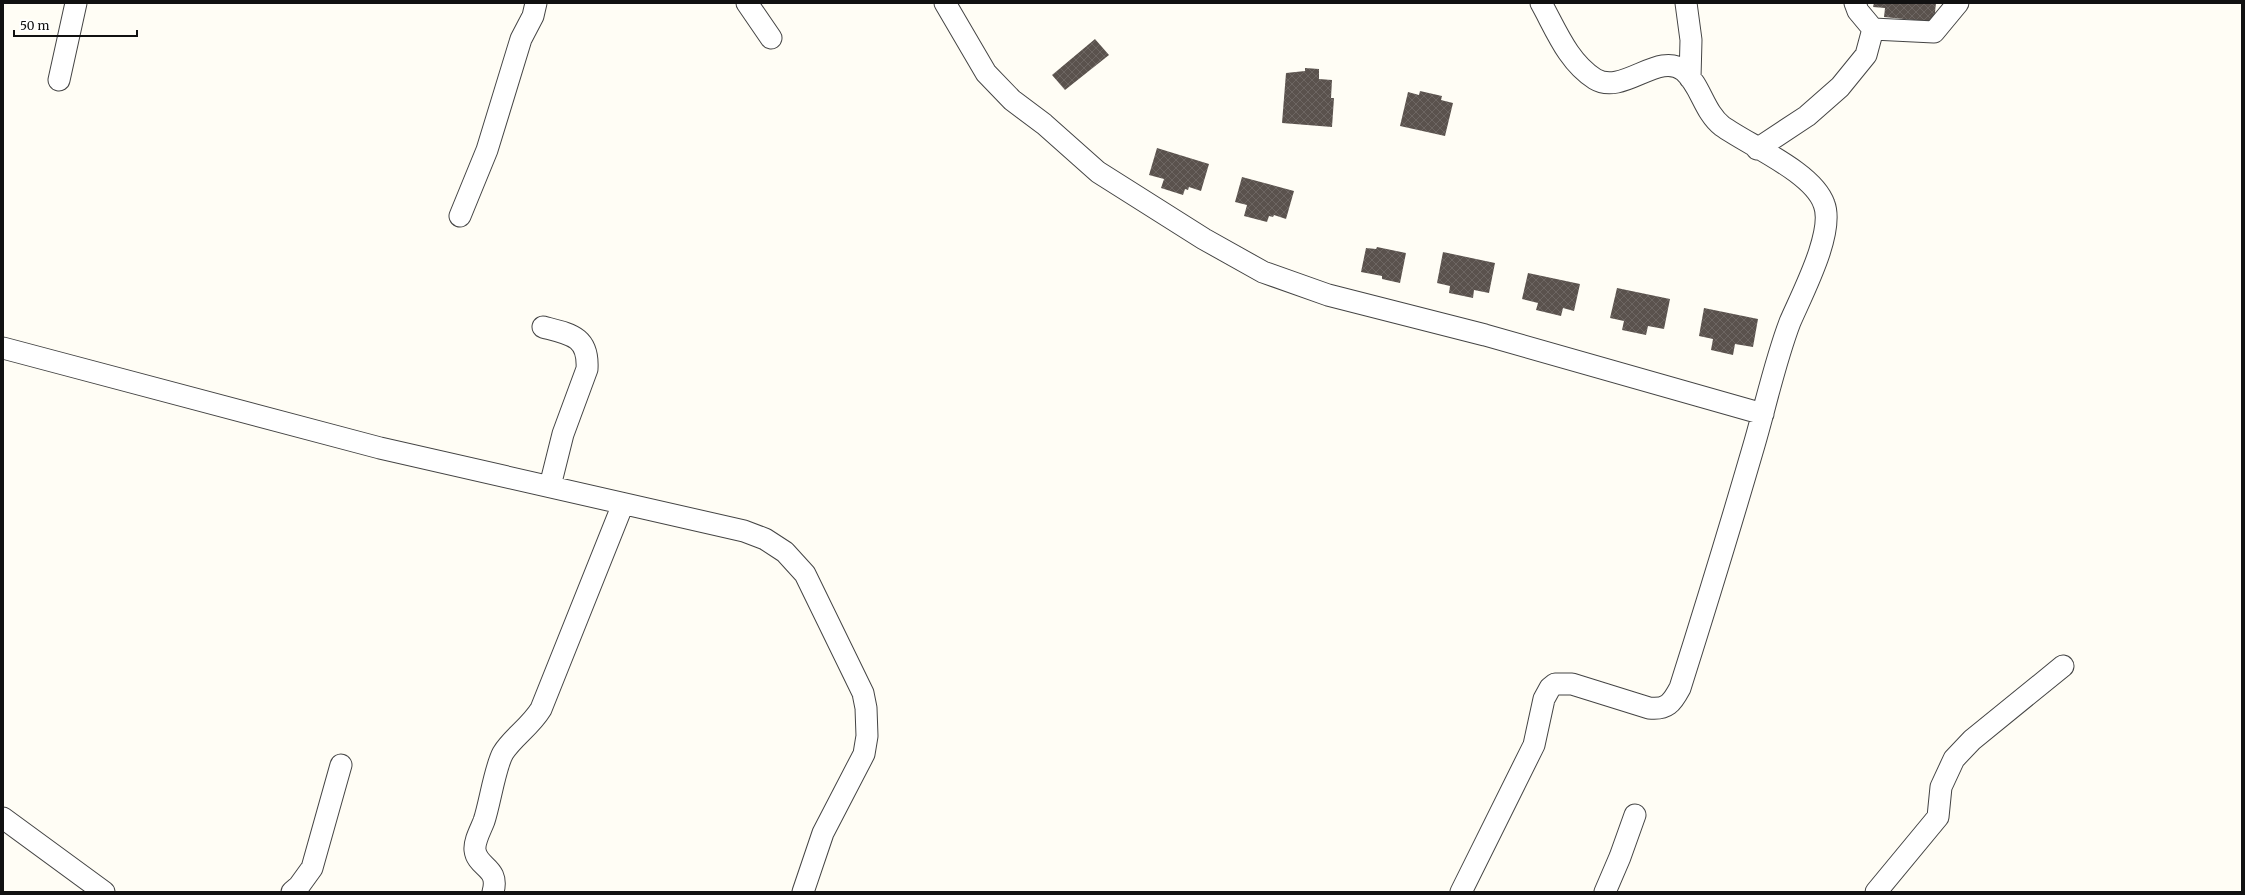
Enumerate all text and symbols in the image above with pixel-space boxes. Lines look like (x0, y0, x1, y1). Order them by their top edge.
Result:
scale bar (14, 12, 137, 38)
text: 50 m (20, 18, 49, 33)

